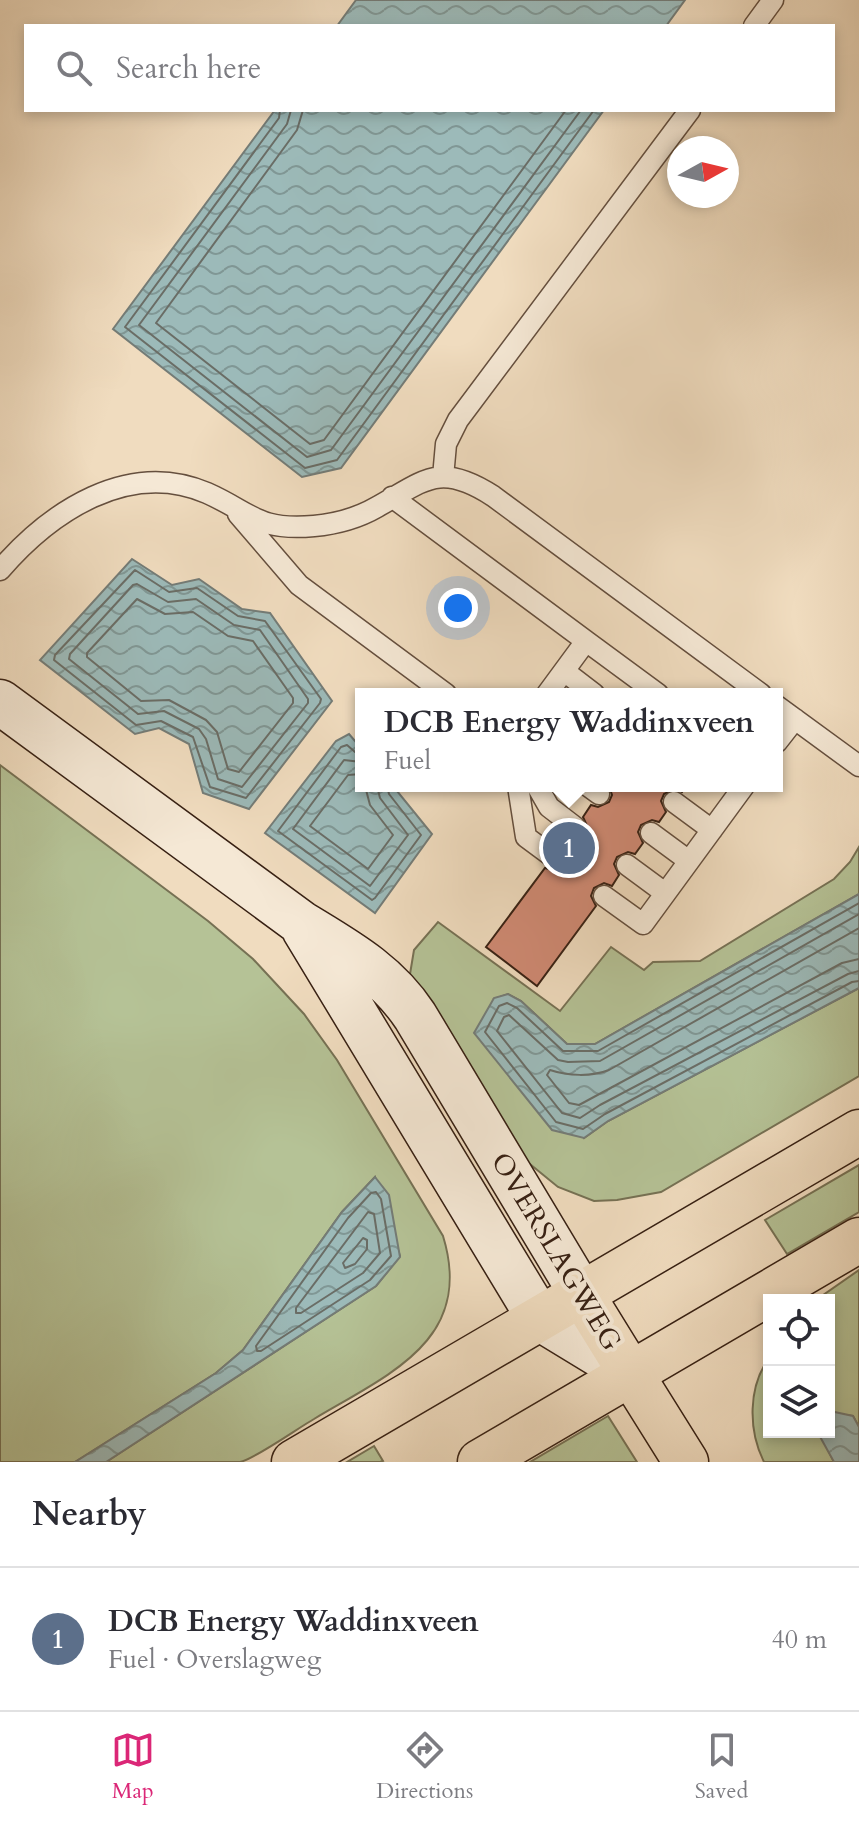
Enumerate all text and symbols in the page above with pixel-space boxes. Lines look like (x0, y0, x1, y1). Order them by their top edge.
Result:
search box (24, 24, 835, 112)
icon: search (52, 46, 96, 90)
text: Search here (116, 48, 261, 89)
north arrow (667, 136, 739, 208)
your location (438, 588, 478, 628)
popup (355, 688, 783, 792)
text: DCB Energy Waddinxveen (384, 702, 754, 743)
text: Fuel (384, 743, 431, 778)
pin: 1 (543, 818, 595, 878)
street label: OVERSLAGWEG (482, 1145, 630, 1358)
map controls (763, 1294, 835, 1438)
button: locate (763, 1294, 835, 1366)
button: layers (763, 1366, 835, 1438)
text: Nearby (32, 1491, 147, 1537)
text: DCB Energy Waddinxveen (108, 1601, 479, 1642)
text: 1 (51, 1622, 65, 1657)
text: 40 m (771, 1622, 827, 1657)
text: Fuel · Overslagweg (108, 1642, 321, 1677)
tab: Map (111, 1728, 155, 1806)
tab: Directions (376, 1728, 473, 1806)
tab: Saved (695, 1728, 748, 1806)

